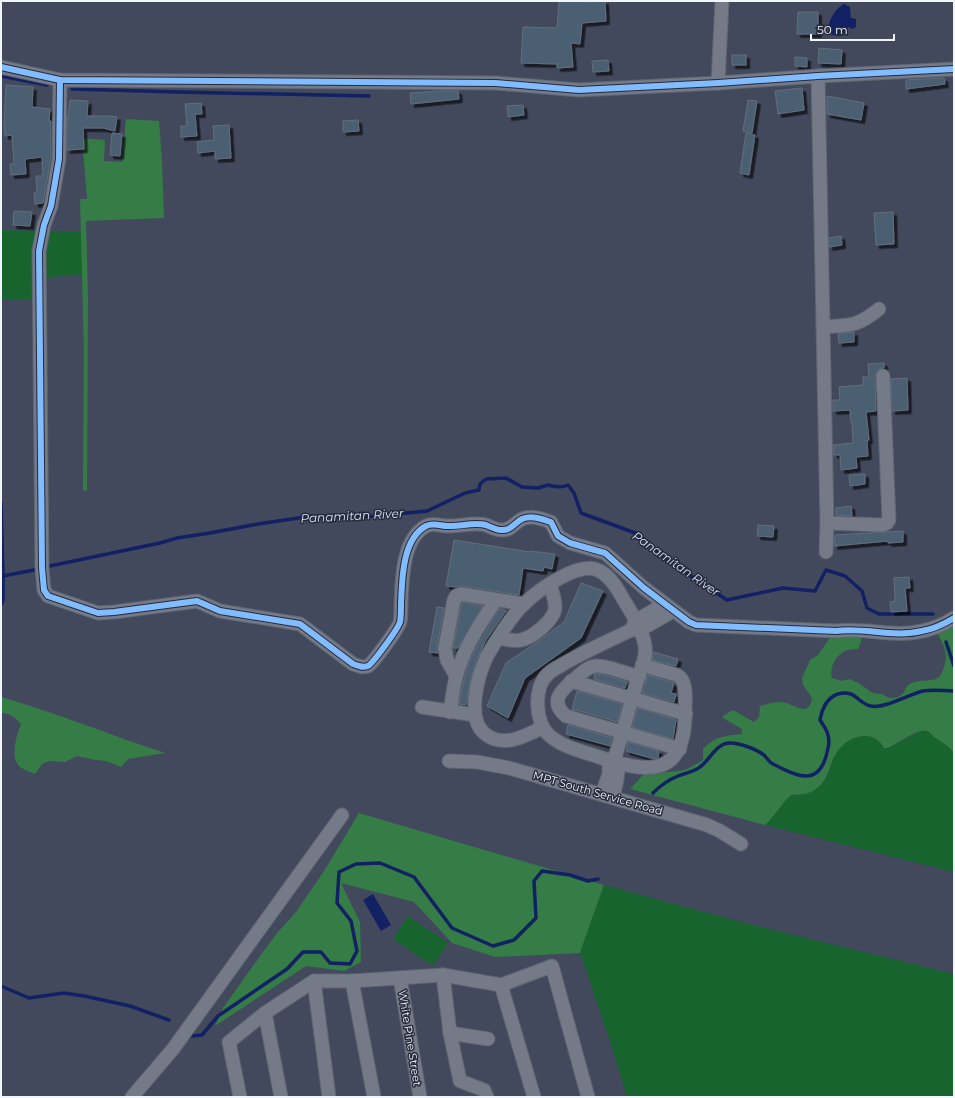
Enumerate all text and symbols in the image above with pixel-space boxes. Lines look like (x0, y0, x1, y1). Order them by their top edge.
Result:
scale bar (811, 16, 894, 42)
text: 50 m (817, 22, 848, 37)
water label: Panamitan River (300, 505, 404, 526)
water label: Panamitan River (630, 528, 723, 599)
street label: MPT South Service Road (532, 768, 664, 818)
street label: White Pine Street (395, 989, 425, 1088)

